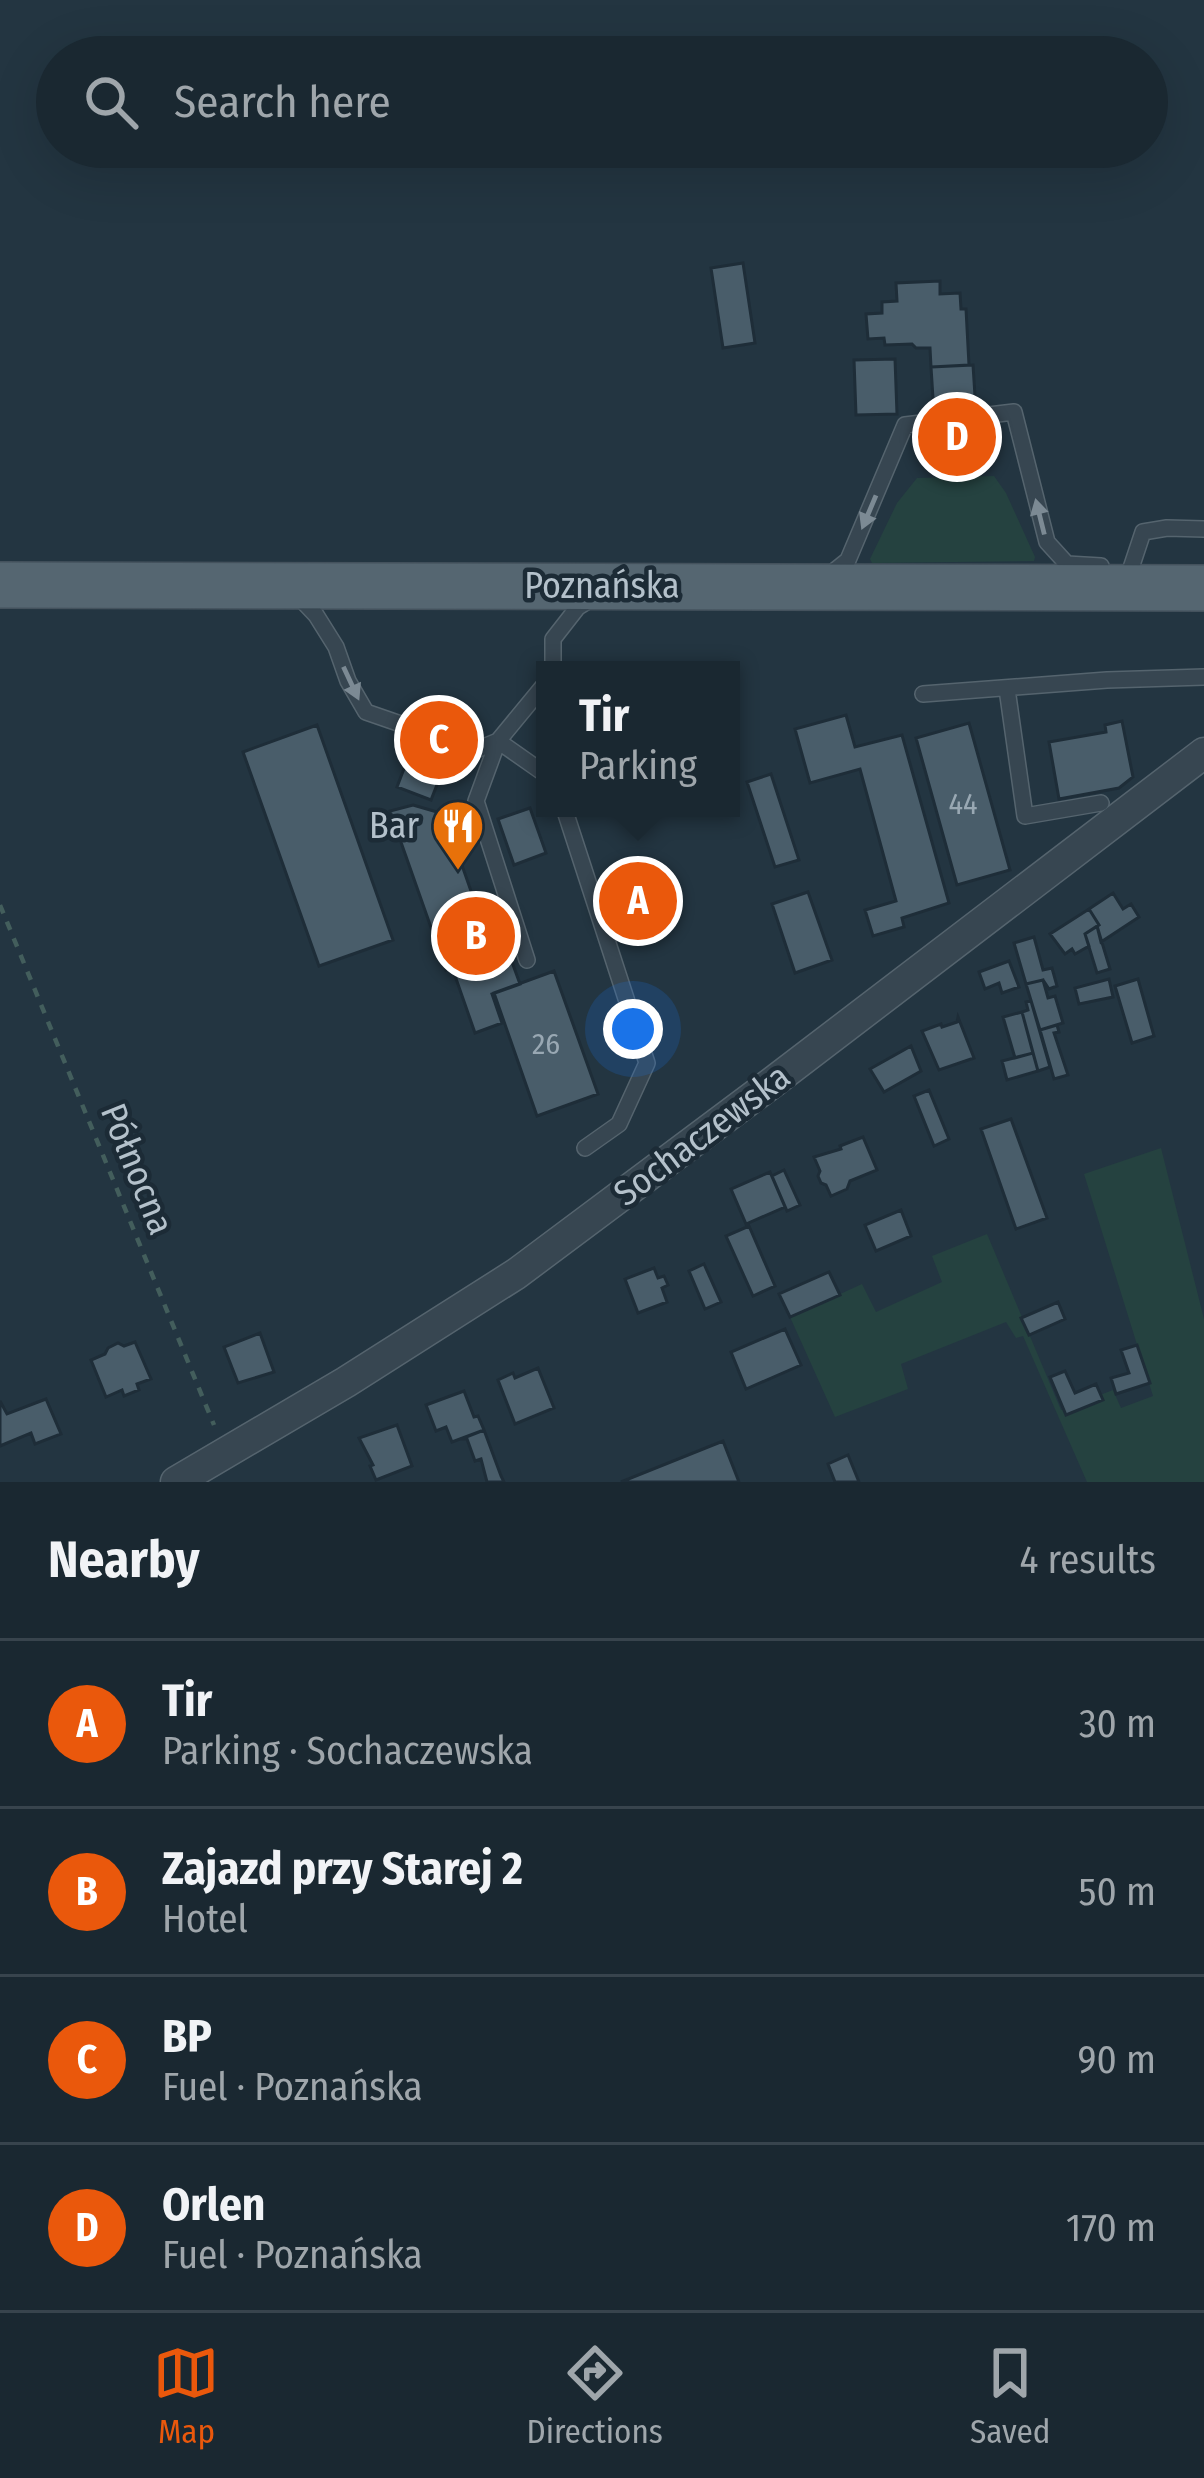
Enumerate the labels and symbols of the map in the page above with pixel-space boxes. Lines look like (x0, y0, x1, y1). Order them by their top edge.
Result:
pin: D (918, 392, 996, 482)
one-way arrow (859, 494, 878, 530)
one-way arrow (1030, 498, 1049, 535)
street label: Poznańska (524, 564, 680, 608)
one-way arrow (341, 666, 361, 701)
pin: C (400, 695, 478, 785)
house number: 44 (948, 786, 978, 822)
restaurant icon: Bar (430, 798, 486, 872)
place label: Bar (369, 804, 419, 848)
pin: A (599, 856, 677, 946)
pin: B (437, 891, 515, 981)
your location (603, 999, 663, 1059)
house number: 26 (532, 1026, 560, 1062)
street label: Sochaczewska (605, 1055, 799, 1215)
street label: Północna (91, 1097, 183, 1241)

